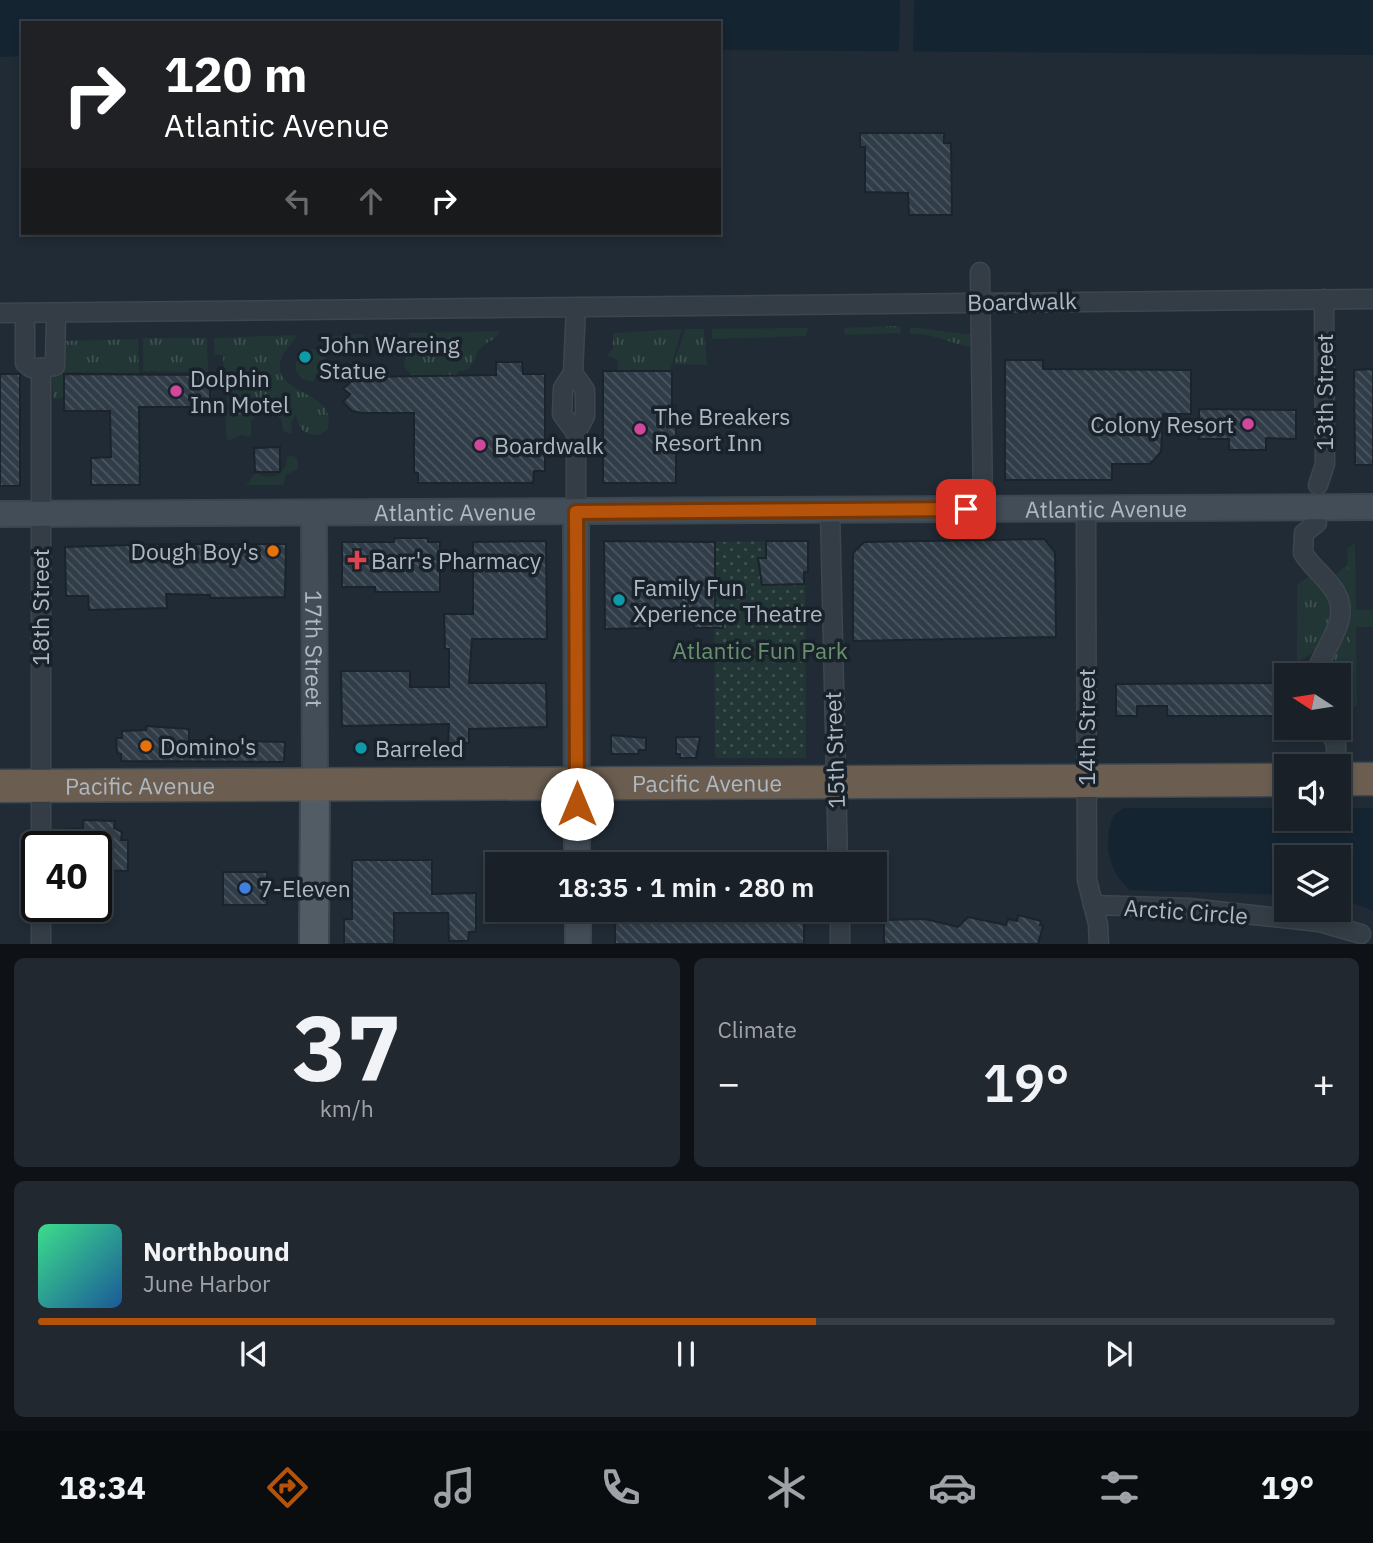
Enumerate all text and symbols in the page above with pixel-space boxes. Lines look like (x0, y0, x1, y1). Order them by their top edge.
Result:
text: 120 m (164, 42, 308, 105)
icon: right (49, 49, 140, 140)
text: Atlantic Avenue (164, 104, 389, 146)
icon: left (279, 182, 317, 220)
icon: ahead (352, 182, 390, 220)
icon: right (425, 182, 463, 220)
street label: Boardwalk (967, 285, 1077, 317)
place label: John Wareing Statue (319, 329, 460, 385)
street label: 13th Street (1309, 333, 1339, 451)
marker: John Wareing Statue (297, 349, 313, 365)
place label: Dolphin Inn Motel (190, 363, 289, 419)
marker: Dolphin Inn Motel (168, 383, 184, 399)
place label: The Breakers Resort Inn (654, 401, 791, 457)
place label: Colony Resort (1090, 409, 1234, 439)
marker: Colony Resort (1240, 416, 1256, 432)
marker: The Breakers Resort Inn (632, 421, 648, 437)
place label: Boardwalk (494, 430, 604, 460)
marker: Boardwalk (472, 437, 488, 453)
pin (936, 479, 996, 539)
icon: arrive (947, 490, 985, 528)
street label: Atlantic Avenue (1025, 493, 1187, 524)
street label: Atlantic Avenue (374, 496, 536, 527)
place label: Dough Boy's (130, 536, 259, 566)
marker: Dough Boy's (265, 543, 281, 559)
place label: Barr's Pharmacy (371, 545, 542, 575)
street label: 18th Street (25, 548, 55, 666)
marker: Barr's Pharmacy (349, 552, 365, 568)
place label: Family Fun Xperience Theatre (633, 572, 823, 628)
street label: 17th Street (299, 590, 330, 708)
marker: Family Fun Xperience Theatre (611, 592, 627, 608)
park label: Atlantic Fun Park (672, 635, 848, 665)
north arrow (1274, 663, 1351, 740)
map controls (1274, 663, 1351, 922)
street label: 14th Street (1071, 668, 1101, 786)
street label: 15th Street (817, 691, 851, 809)
place label: Domino's (160, 731, 256, 761)
place label: Barreled (375, 733, 464, 763)
marker: Domino's (138, 738, 154, 754)
marker: Barreled (353, 740, 369, 756)
button: sound (1274, 754, 1351, 831)
position arrow (540, 767, 614, 841)
street label: Pacific Avenue (632, 767, 782, 798)
street label: Pacific Avenue (65, 770, 215, 801)
speed limit sign: 40 (21, 831, 112, 922)
button: layers (1274, 845, 1351, 922)
text: 18:35 · 1 min · 280 m (558, 870, 814, 904)
place label: 7-Eleven (259, 873, 351, 903)
marker: 7-Eleven (237, 880, 253, 896)
street label: Arctic Circle (1123, 892, 1249, 930)
text: 37 (292, 988, 401, 1106)
text: Climate (718, 1014, 797, 1044)
text: 19° (983, 1049, 1070, 1116)
text: − (718, 1058, 740, 1107)
text: + (1312, 1058, 1335, 1107)
text: km/h (320, 1093, 374, 1123)
text: Northbound (143, 1234, 290, 1268)
text: June Harbor (143, 1268, 271, 1298)
icon: previous (235, 1335, 273, 1373)
icon: pause (667, 1335, 705, 1373)
icon: next (1100, 1335, 1138, 1373)
icon: directions (263, 1463, 312, 1512)
icon: music (430, 1463, 479, 1512)
icon: phone (596, 1463, 645, 1512)
icon: climate (762, 1463, 811, 1512)
icon: car (928, 1463, 977, 1512)
icon: filters (1095, 1463, 1144, 1512)
text: 18:34 (59, 1466, 146, 1508)
text: 19° (1261, 1466, 1314, 1508)

